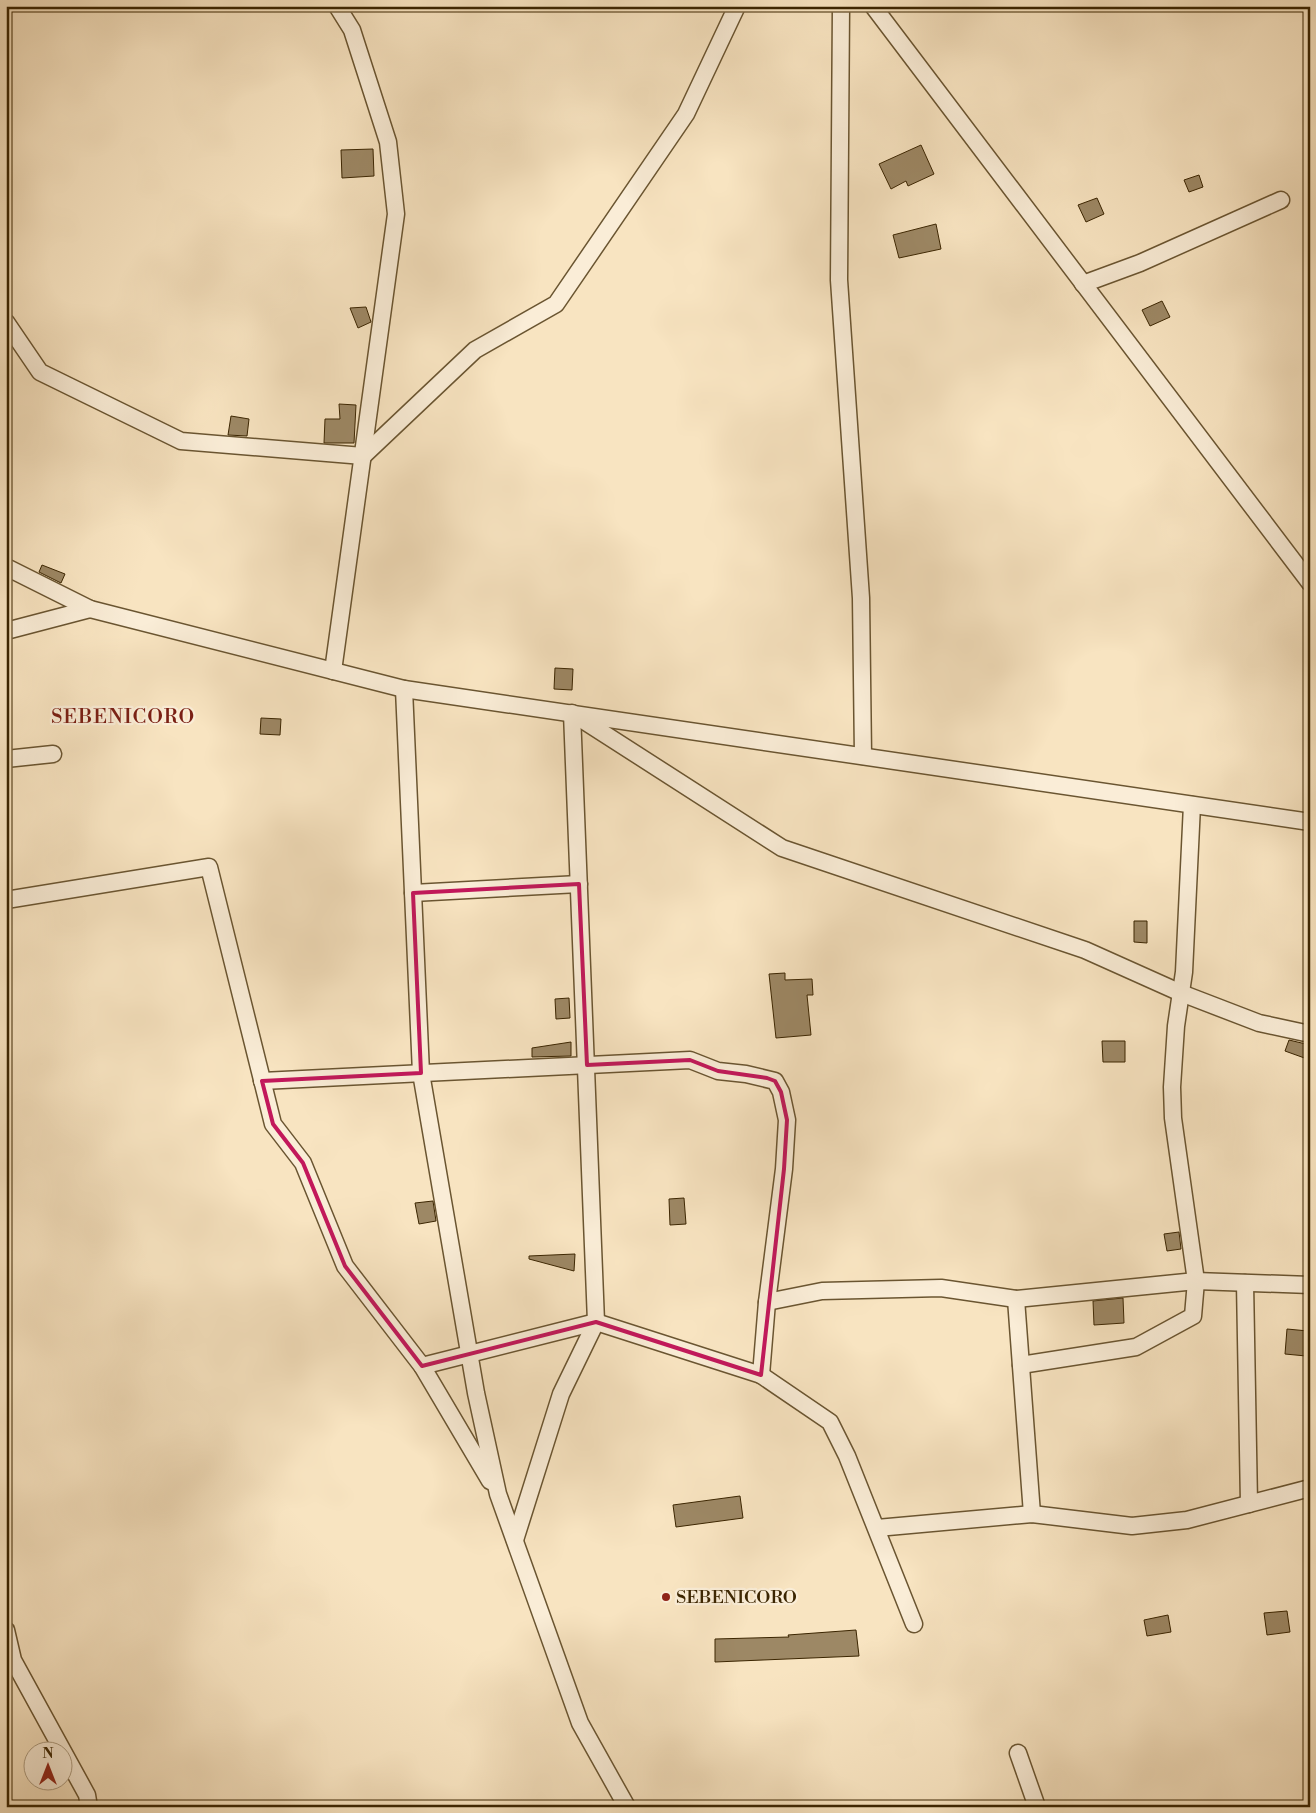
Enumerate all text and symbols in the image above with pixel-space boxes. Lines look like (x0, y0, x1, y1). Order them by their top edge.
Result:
district label: SEBENICORO (51, 705, 195, 730)
place label: SEBENICORO (676, 1586, 797, 1609)
marker: SEBENICORO (660, 1591, 672, 1603)
north arrow (22, 1740, 72, 1790)
text: N (42, 1745, 54, 1763)

